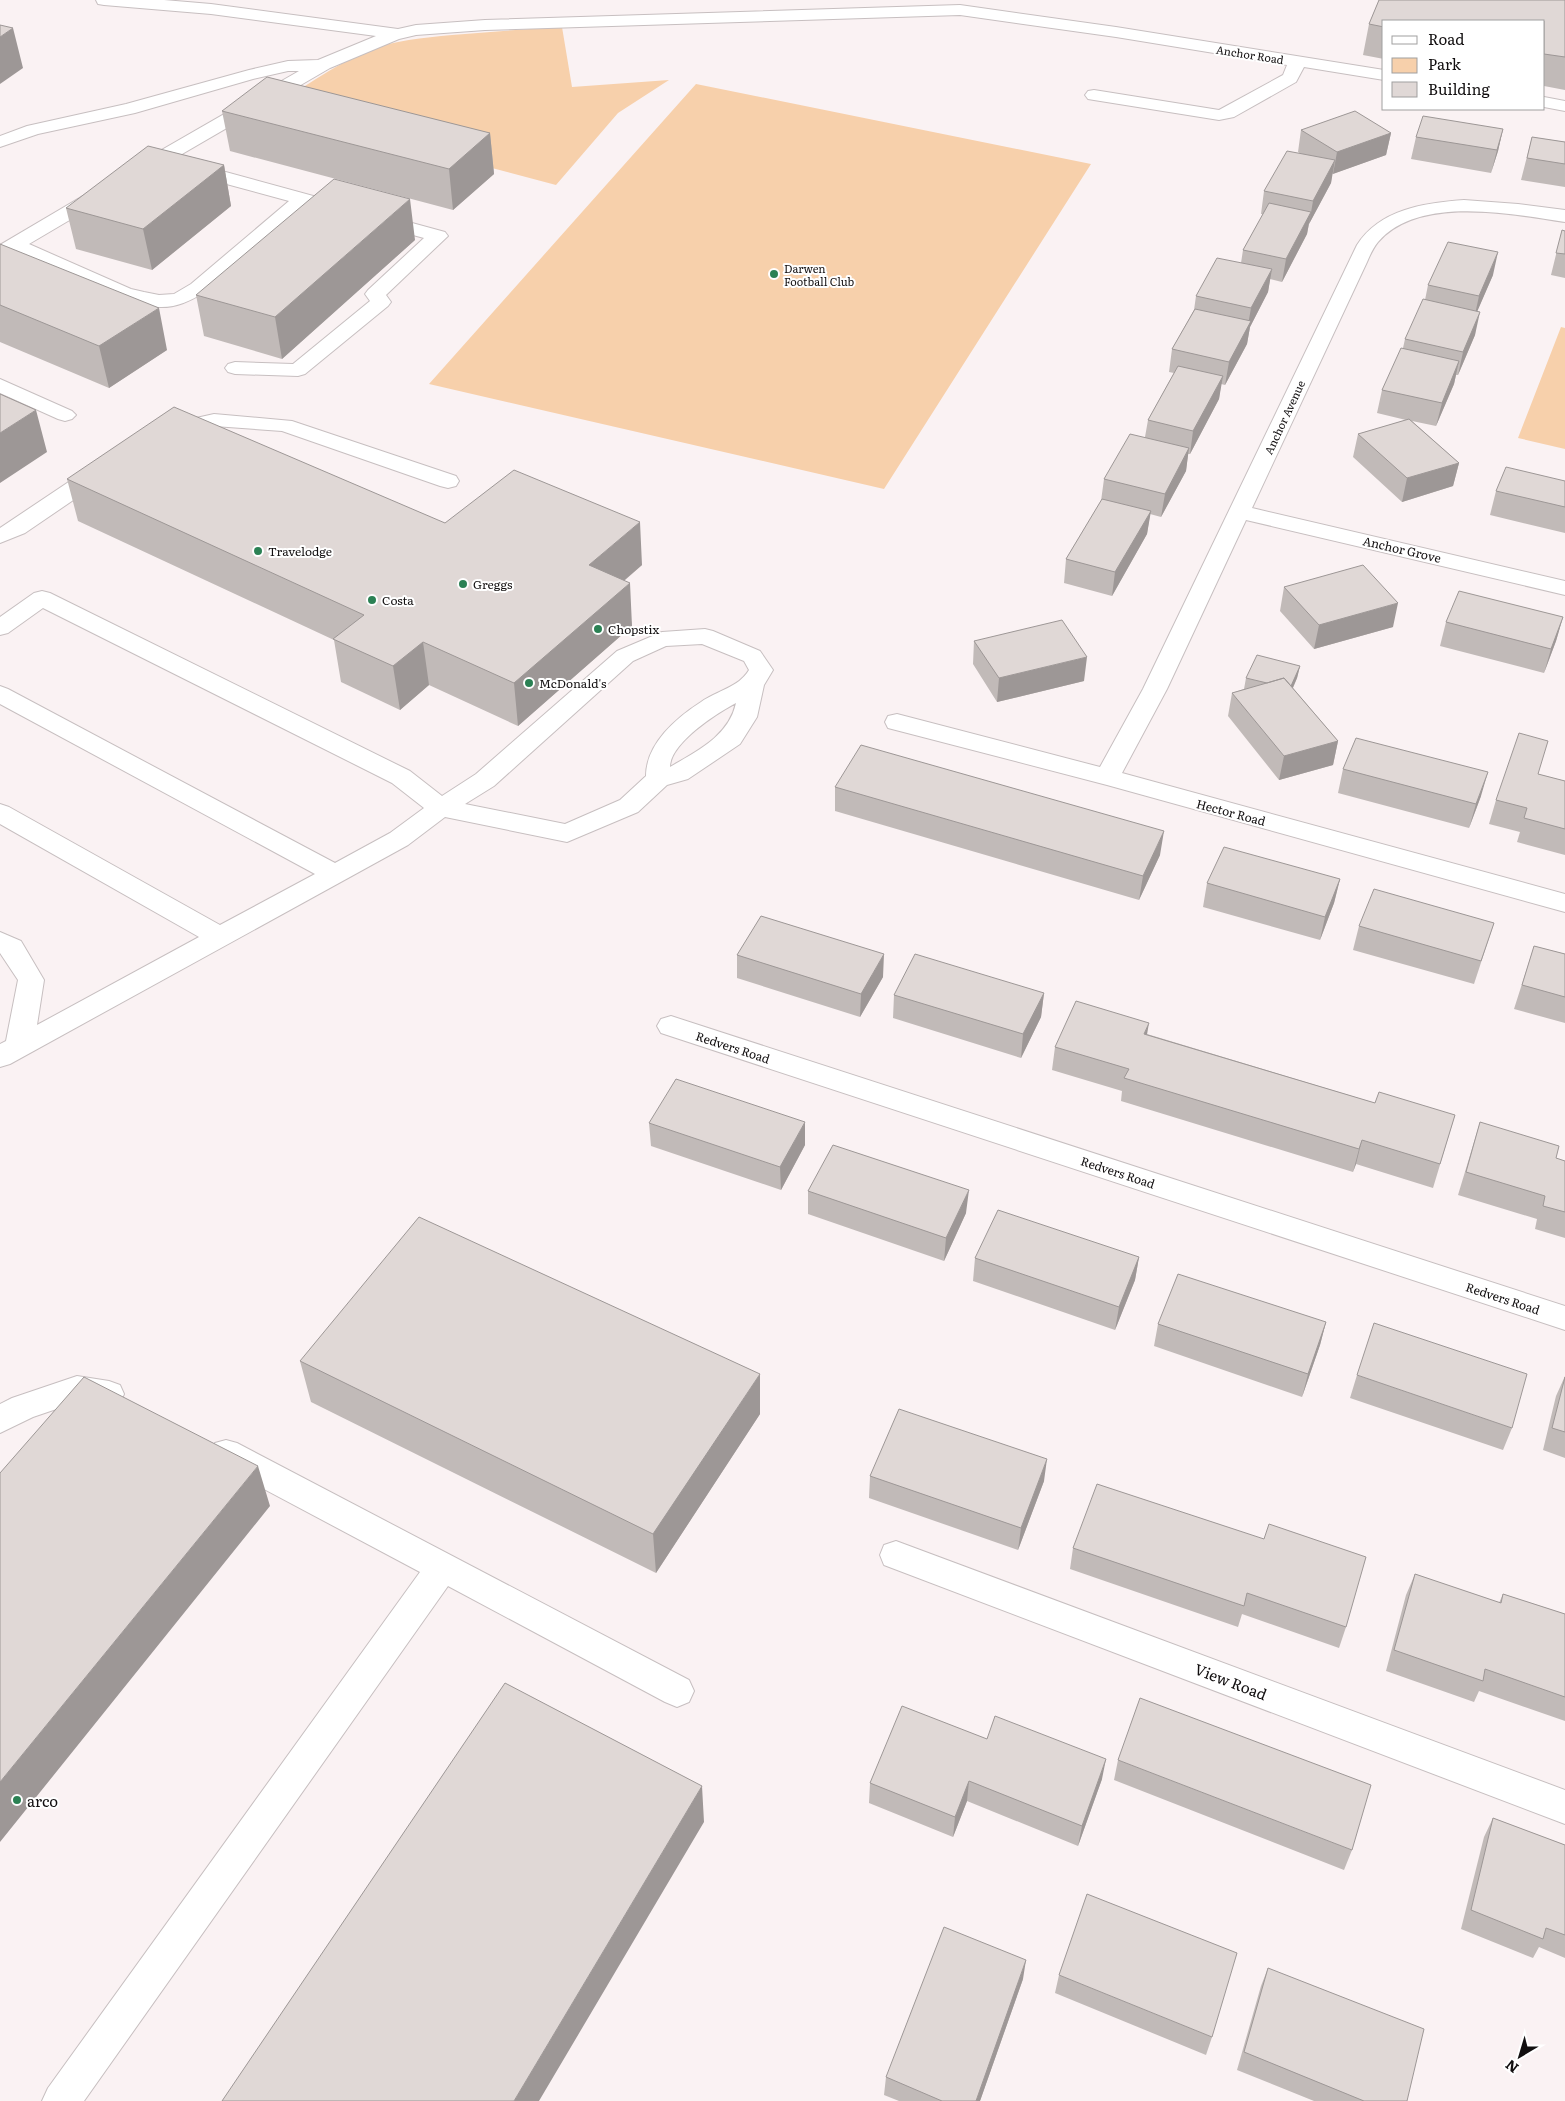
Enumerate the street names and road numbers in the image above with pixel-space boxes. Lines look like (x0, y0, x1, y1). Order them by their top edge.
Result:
street label: Anchor Road (1215, 41, 1285, 67)
street label: Anchor Avenue (1260, 377, 1308, 457)
street label: Anchor Grove (1361, 531, 1443, 567)
street label: Hector Road (1194, 794, 1268, 830)
street label: Redvers Road (694, 1027, 773, 1068)
street label: Redvers Road (1079, 1152, 1158, 1193)
street label: Redvers Road (1464, 1278, 1543, 1319)
street label: View Road (1192, 1657, 1270, 1705)

